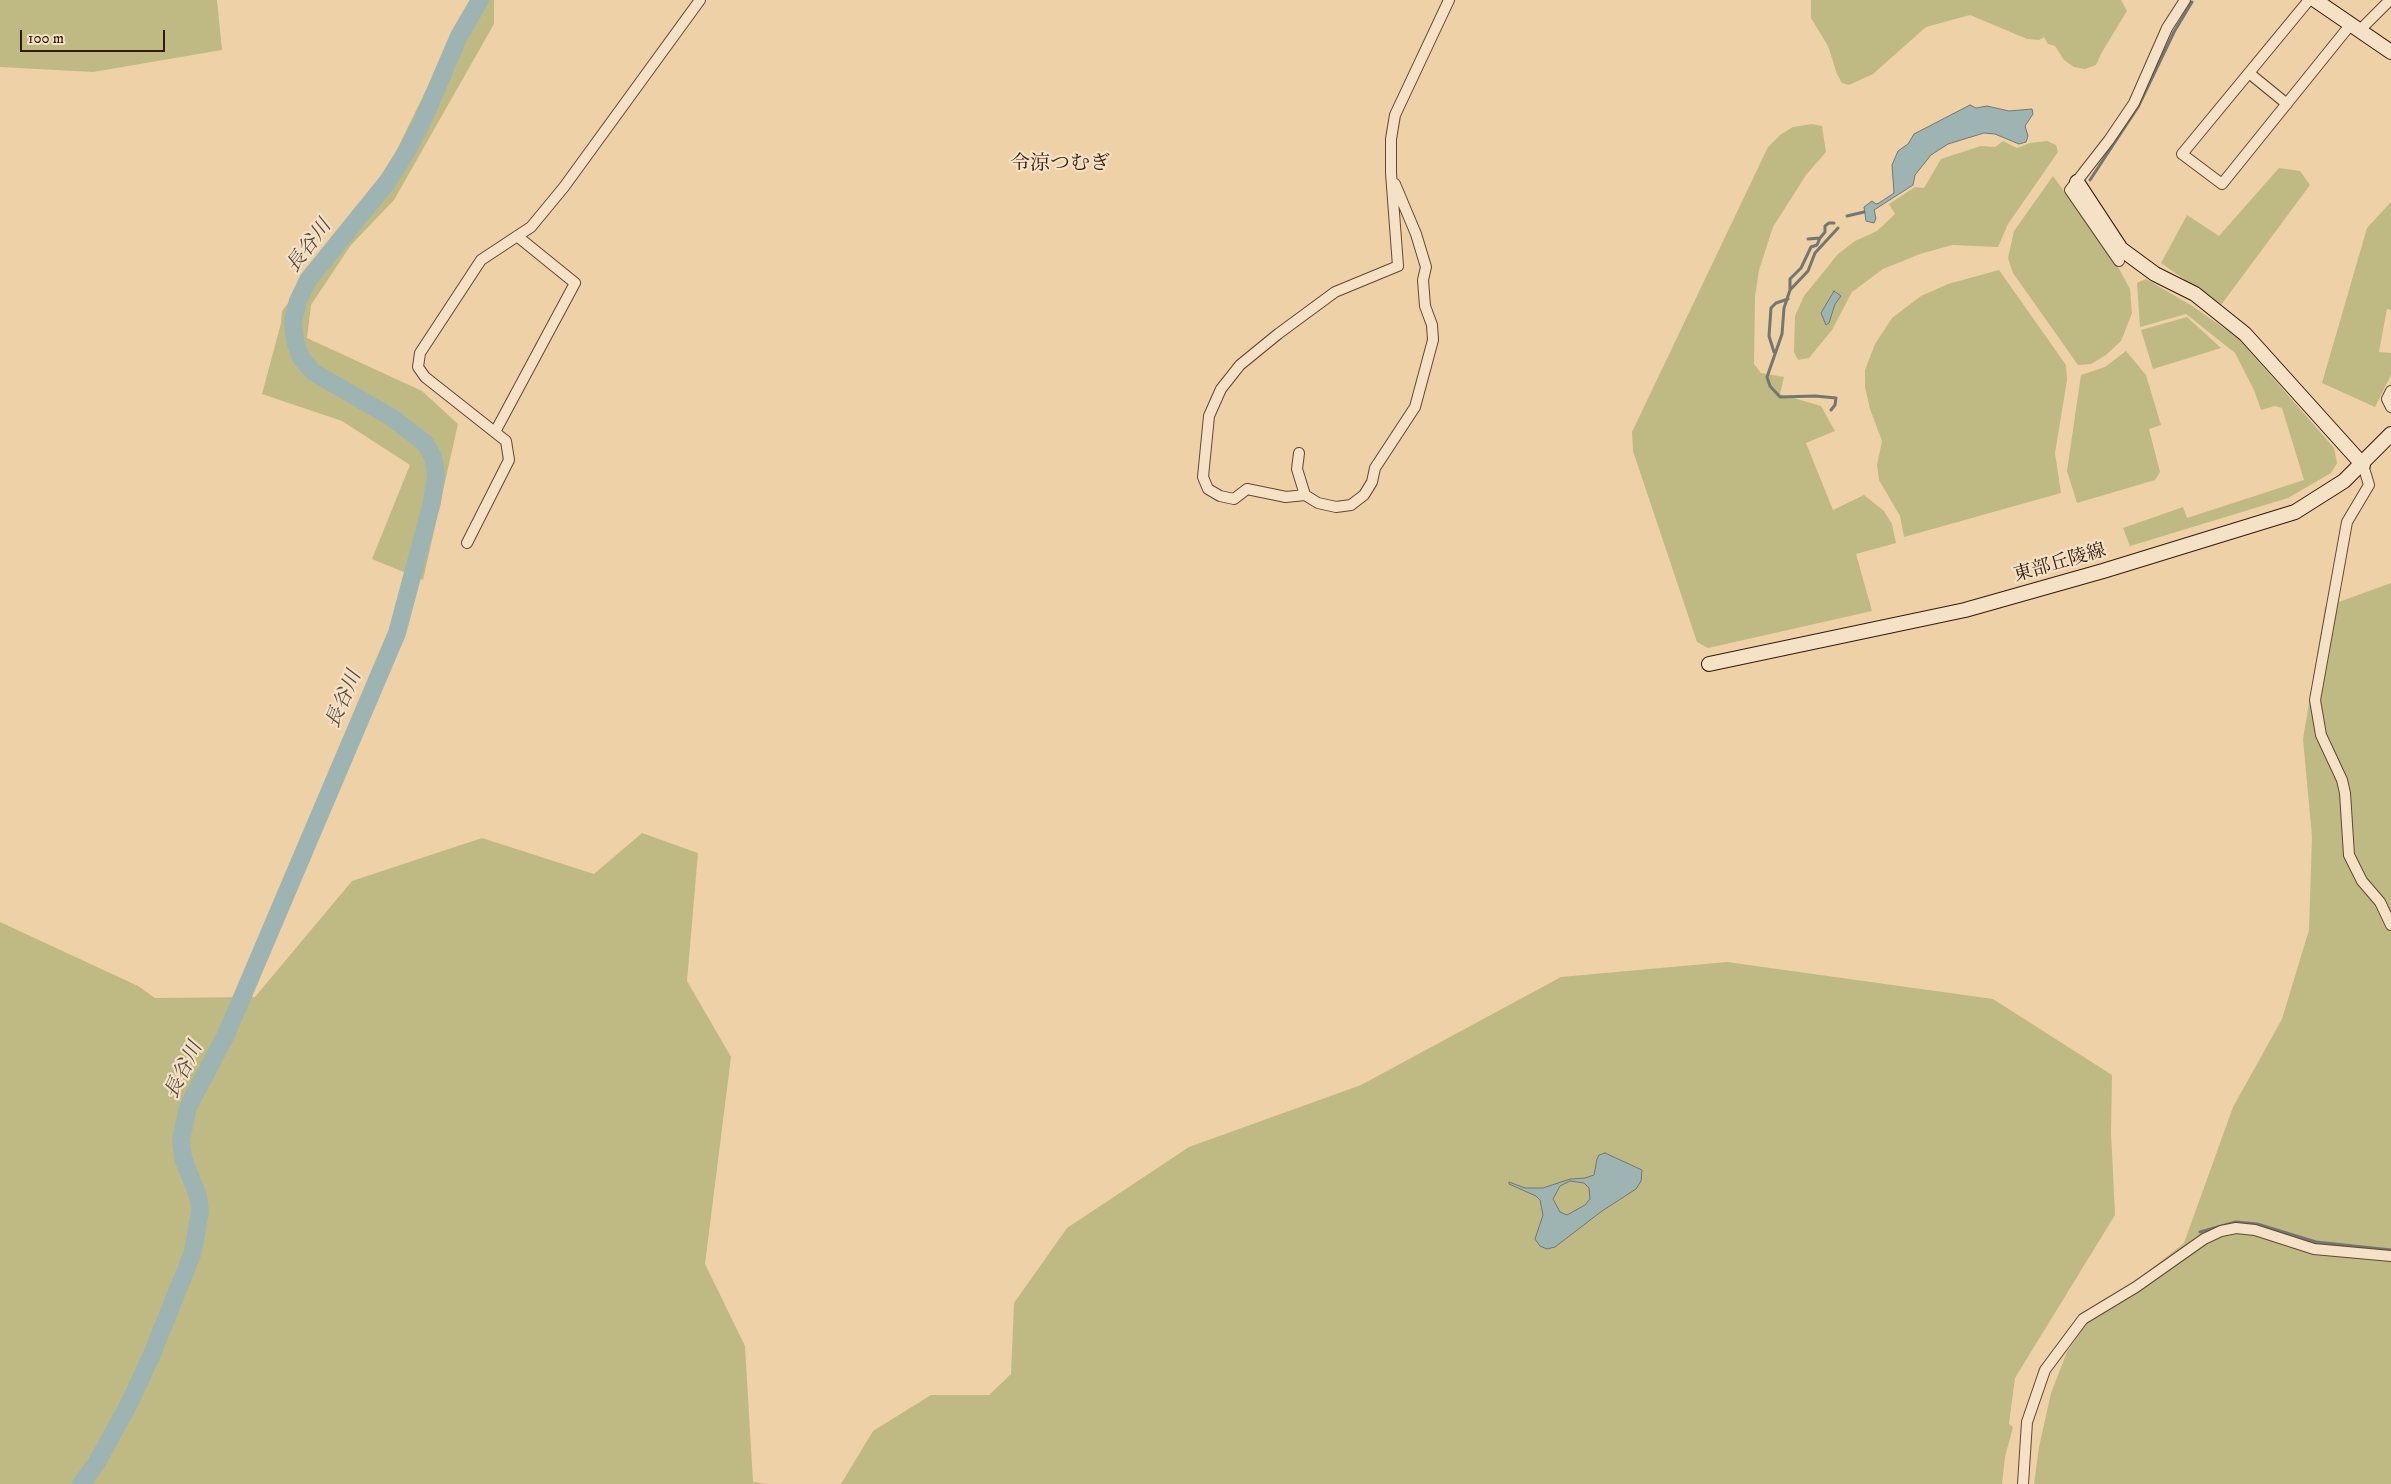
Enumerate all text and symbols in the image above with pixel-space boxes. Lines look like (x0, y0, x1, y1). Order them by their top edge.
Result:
scale bar (22, 20, 168, 52)
text: 100 m (28, 29, 64, 48)
district label: 令涼つむぎ (1010, 153, 1110, 177)
water label: 長谷川 (282, 216, 338, 278)
street label: 東部丘陵線 (2011, 540, 2109, 588)
water label: 長谷川 (322, 668, 368, 732)
water label: 長谷川 (161, 1039, 209, 1103)

